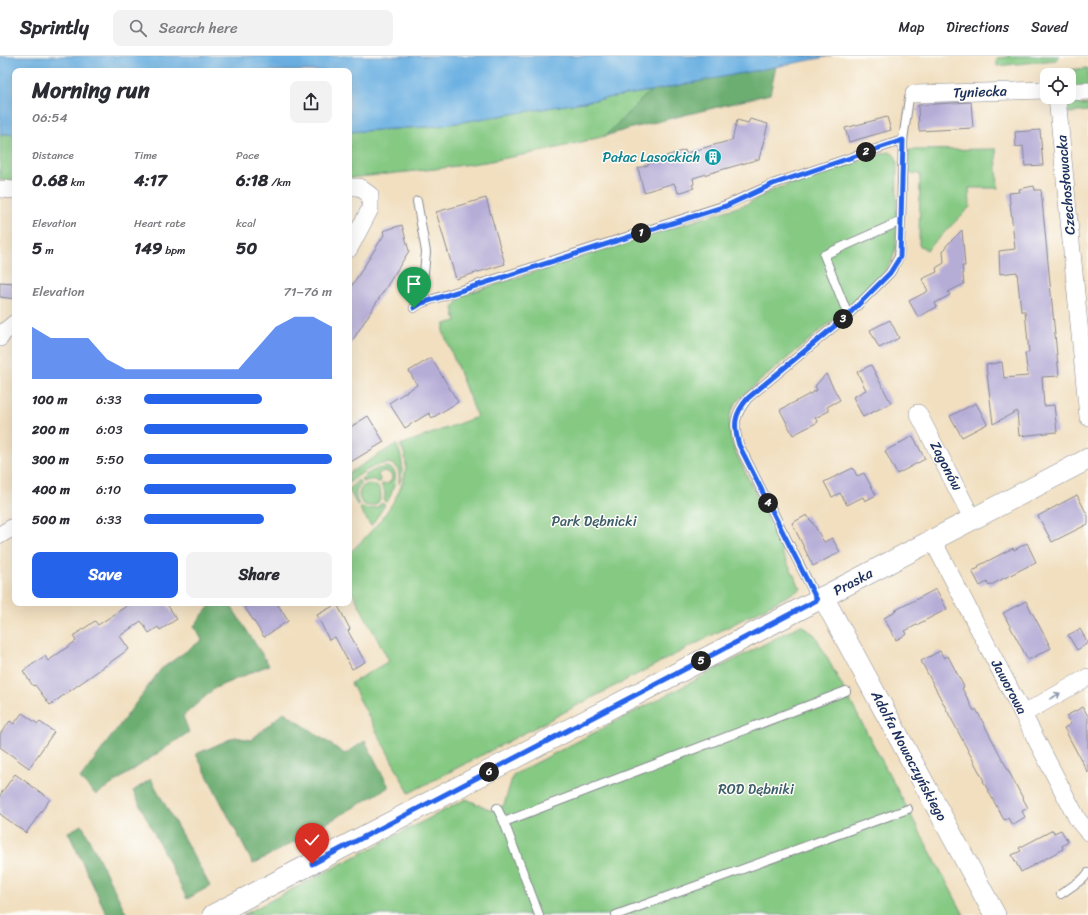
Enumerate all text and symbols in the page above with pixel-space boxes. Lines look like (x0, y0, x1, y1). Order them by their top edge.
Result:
search box (113, 10, 393, 46)
text: Sprintly (20, 11, 89, 44)
text: Search here (159, 15, 238, 41)
text: Map (898, 15, 924, 40)
text: Directions (946, 15, 1009, 40)
text: Saved (1031, 15, 1068, 40)
icon: search (127, 17, 149, 39)
map controls (1040, 68, 1076, 104)
button: locate (1040, 68, 1076, 104)
text: Morning run (32, 71, 150, 110)
street label: Tyniecka (953, 79, 1007, 105)
button: share (290, 81, 332, 123)
text: 06:54 (32, 106, 68, 129)
street label: Czechosłowacka (1049, 133, 1083, 236)
pin: 2 (856, 142, 876, 162)
text: 2 (863, 142, 869, 161)
place label: Pałac Lasockich (603, 145, 700, 170)
text: Distance (32, 146, 74, 165)
text: Time (134, 146, 157, 165)
text: Pace (236, 146, 259, 165)
building icon: Pałac Lasockich (703, 147, 723, 167)
text: 0.68 (32, 165, 68, 195)
text: 4:17 (134, 165, 167, 195)
text: 6:18 (236, 165, 268, 195)
text: km (68, 173, 85, 192)
text: /km (268, 173, 291, 192)
text: Elevation (32, 214, 77, 233)
text: Heart rate (134, 214, 186, 233)
text: kcal (236, 214, 256, 233)
pin: 1 (631, 223, 651, 243)
text: 1 (639, 223, 643, 242)
text: 5 (32, 233, 42, 263)
text: 149 (134, 233, 162, 263)
text: 50 (236, 233, 257, 263)
text: m (42, 241, 54, 260)
text: bpm (162, 241, 186, 260)
pin (397, 267, 431, 308)
icon: arrive (403, 273, 425, 295)
text: Elevation (32, 280, 85, 303)
text: 71–76 m (283, 280, 332, 303)
pin: 3 (833, 309, 853, 329)
text: 3 (840, 309, 846, 328)
text: 100 m (32, 388, 67, 411)
text: 6:33 (96, 388, 122, 411)
text: 200 m (32, 418, 69, 441)
text: 6:03 (96, 418, 123, 441)
street label: Zagonów (923, 437, 969, 496)
text: 300 m (32, 448, 69, 471)
text: 5:50 (96, 448, 124, 471)
text: 400 m (32, 478, 70, 501)
text: 6:10 (96, 478, 121, 501)
pin: 4 (758, 493, 778, 513)
text: 4 (765, 493, 771, 512)
text: 500 m (32, 508, 70, 531)
text: 6:33 (96, 508, 122, 531)
park label: Park Dębnicki (551, 509, 638, 534)
button: Save (32, 552, 178, 598)
button: Share (186, 552, 332, 598)
street label: Praska (829, 561, 878, 603)
pin: 5 (691, 651, 711, 671)
text: 5 (698, 651, 704, 670)
street label: Jaworowa (983, 654, 1034, 719)
street label: Adolfa Nowaczyńskiego (863, 685, 954, 826)
one-way arrow (1049, 691, 1061, 699)
pin: 6 (479, 762, 499, 782)
text: 6 (486, 762, 492, 781)
park label: ROD Dębniki (718, 777, 795, 802)
pin (295, 823, 329, 864)
icon: check (301, 829, 323, 851)

